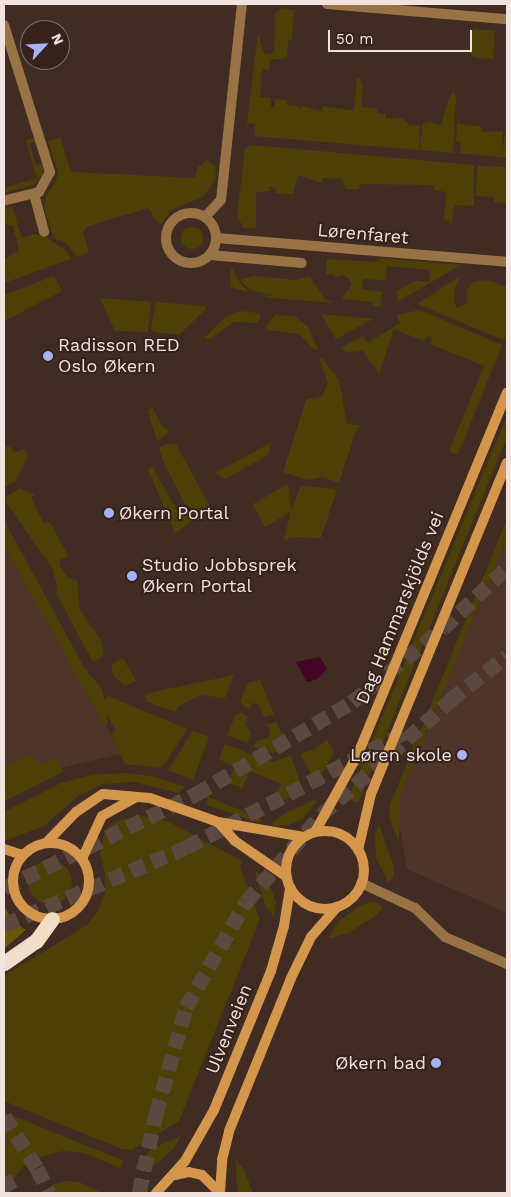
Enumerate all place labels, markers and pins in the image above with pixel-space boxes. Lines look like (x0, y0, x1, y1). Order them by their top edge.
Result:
place label: Radisson RED Oslo Økern (58, 335, 180, 378)
marker: Radisson RED Oslo Økern (42, 350, 54, 362)
place label: Økern Portal (119, 502, 229, 524)
marker: Økern Portal (103, 507, 115, 519)
place label: Studio Jobbsprek Økern Portal (142, 555, 297, 598)
marker: Studio Jobbsprek Økern Portal (126, 570, 138, 582)
place label: Løren skole (350, 744, 452, 766)
marker: Løren skole (456, 749, 468, 761)
place label: Økern bad (335, 1052, 426, 1074)
marker: Økern bad (430, 1057, 442, 1069)

